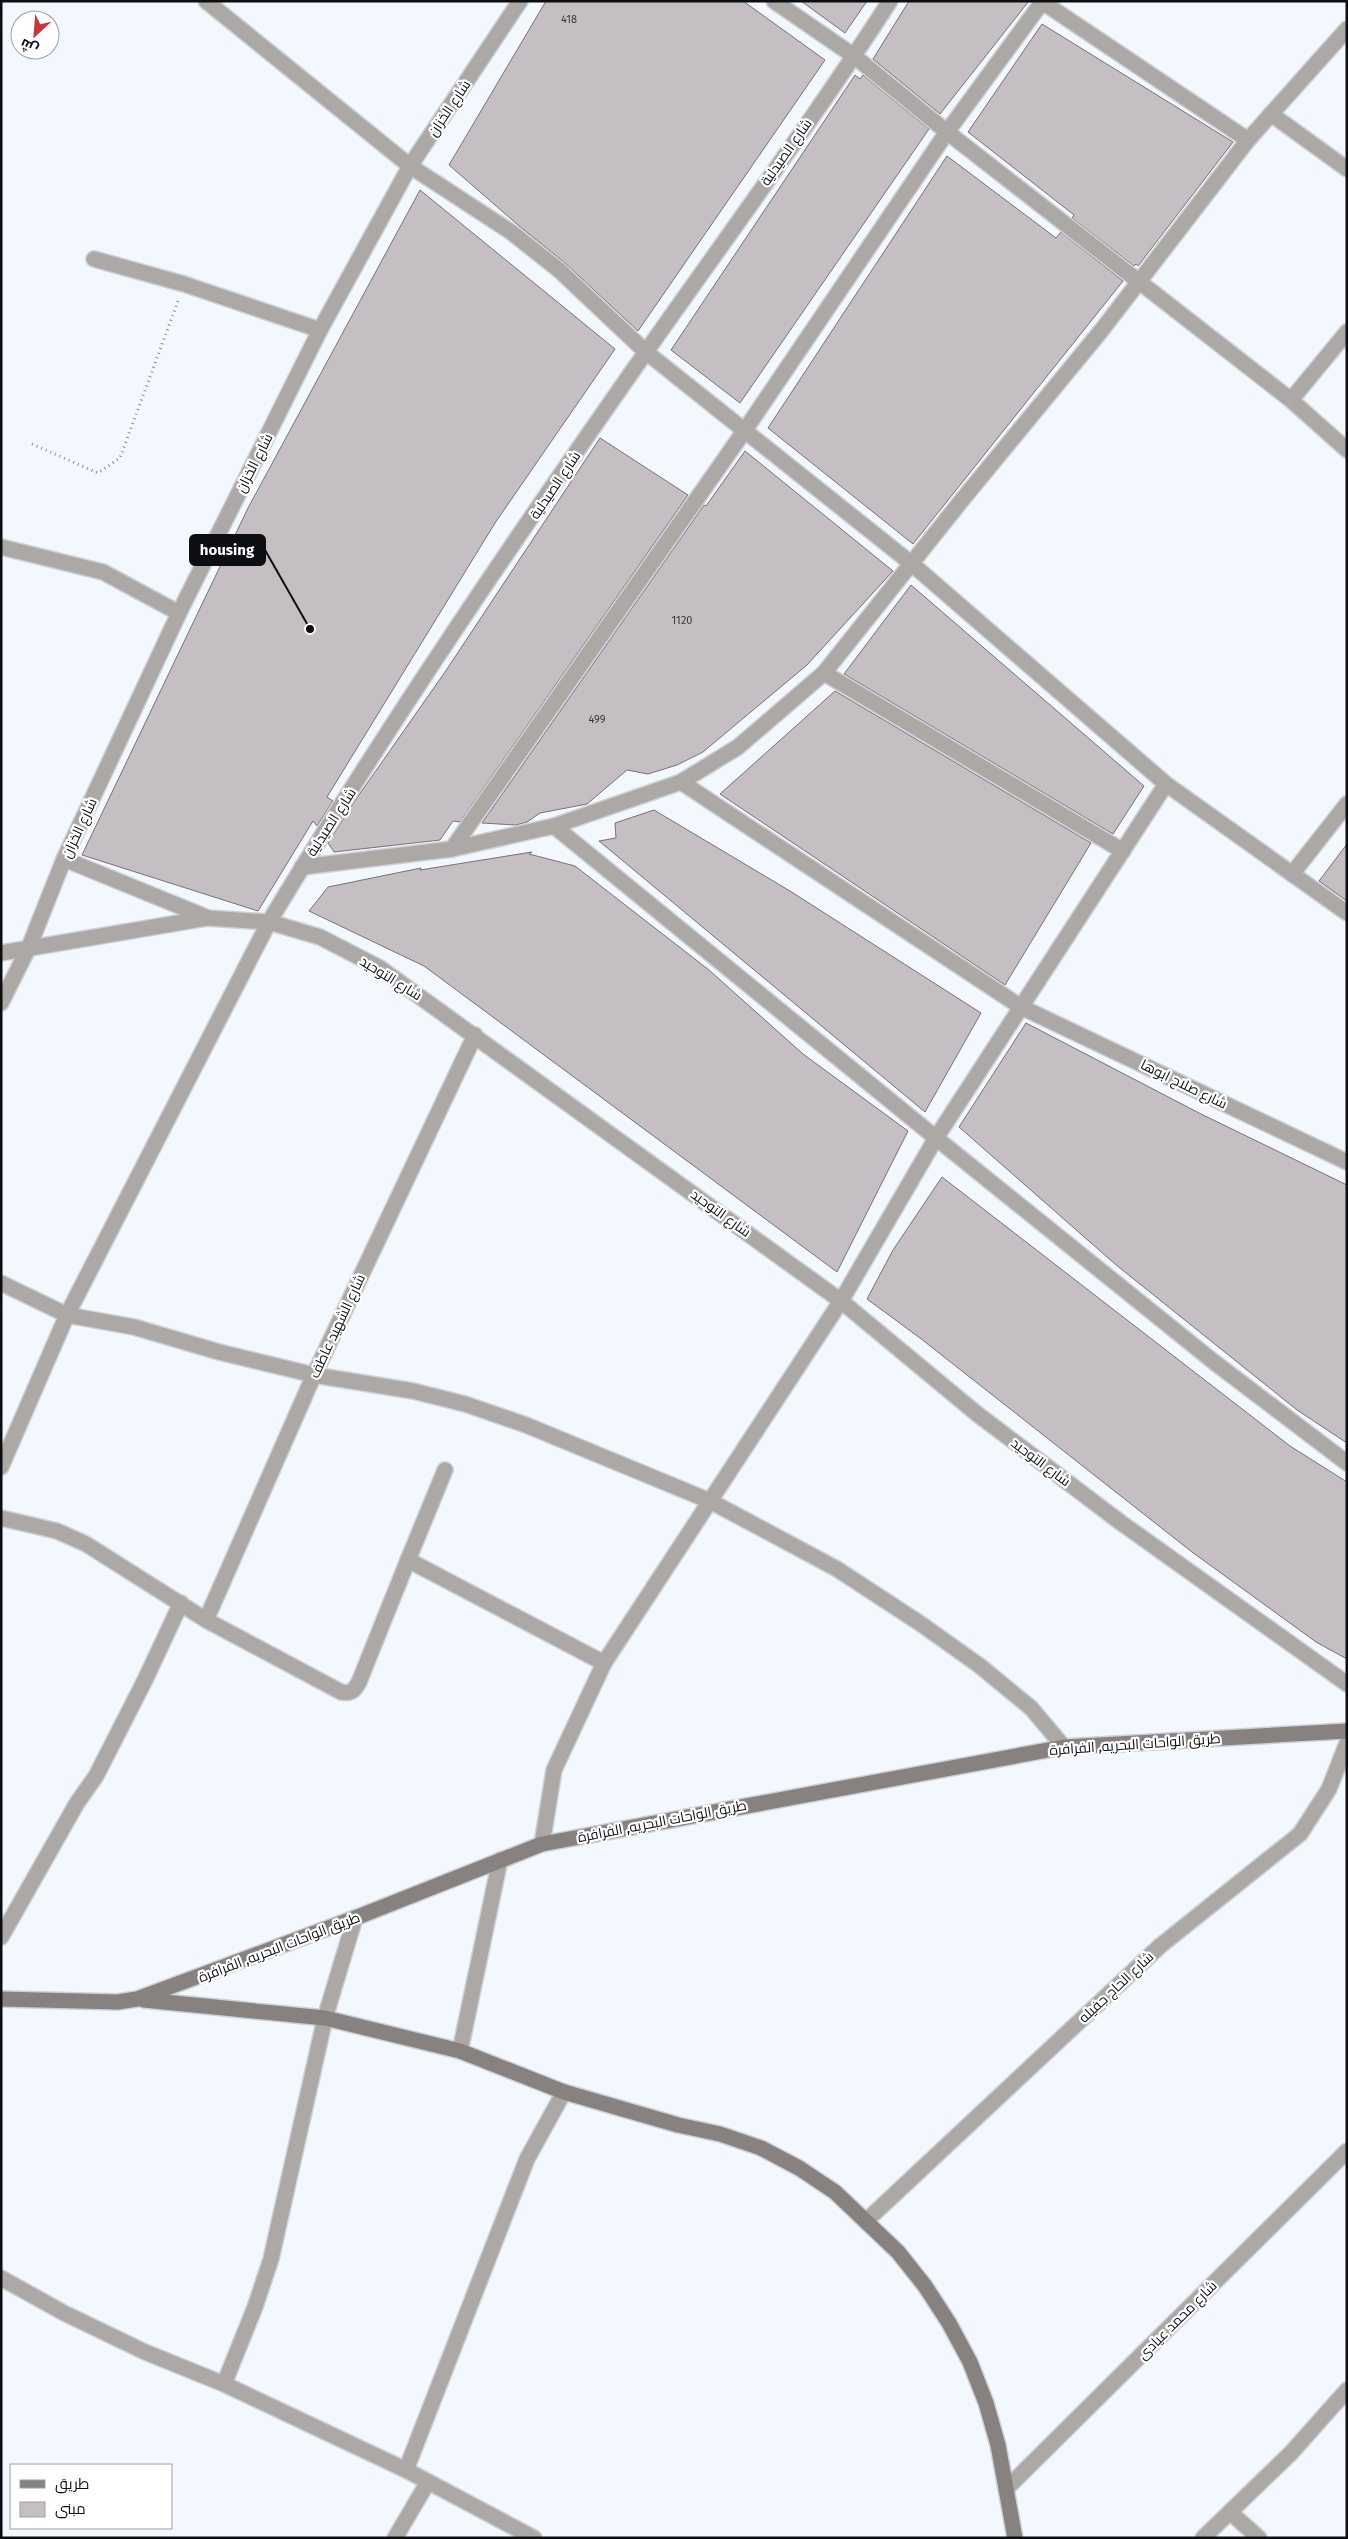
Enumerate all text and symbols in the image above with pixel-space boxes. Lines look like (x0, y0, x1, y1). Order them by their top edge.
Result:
north arrow (10, 10, 60, 60)
house number: 418 (561, 13, 577, 26)
text: ش (18, 35, 41, 58)
street label: شارع الخزان (424, 77, 474, 140)
street label: شارع الصيدلية (757, 115, 816, 189)
street label: شارع الخزان (232, 431, 277, 496)
street label: شارع الصيدلية (527, 448, 584, 522)
callout: housing (190, 535, 265, 565)
text: housing (200, 541, 255, 559)
house number: 1120 (672, 614, 692, 627)
house number: 499 (588, 713, 606, 726)
street label: شارع الصيدلية (303, 785, 360, 860)
street label: شارع الخزان (58, 796, 101, 861)
street label: شارع التوحيد (357, 953, 425, 1004)
street label: شارع صلاح ابوها (1138, 1056, 1230, 1113)
street label: شارع التوحيد (687, 1186, 754, 1241)
street label: شارع الشهيد عاطف (306, 1272, 369, 1381)
street label: شارع التوحيد (1008, 1435, 1074, 1490)
street label: طريق الواحات البحريه, الفرافرة (1049, 1730, 1221, 1759)
street label: طريق الواحات البحريه, الفرافرة (576, 1797, 748, 1846)
street label: طريق الواحات البحريه, الفرافرة (196, 1909, 362, 1986)
street label: شارع الحاج جفيله (1075, 1948, 1157, 2026)
street label: شارع محمد عيادى (1134, 2277, 1220, 2363)
legend (10, 2464, 172, 2529)
text: طريق (55, 2475, 89, 2494)
text: مبنى (55, 2500, 86, 2519)

